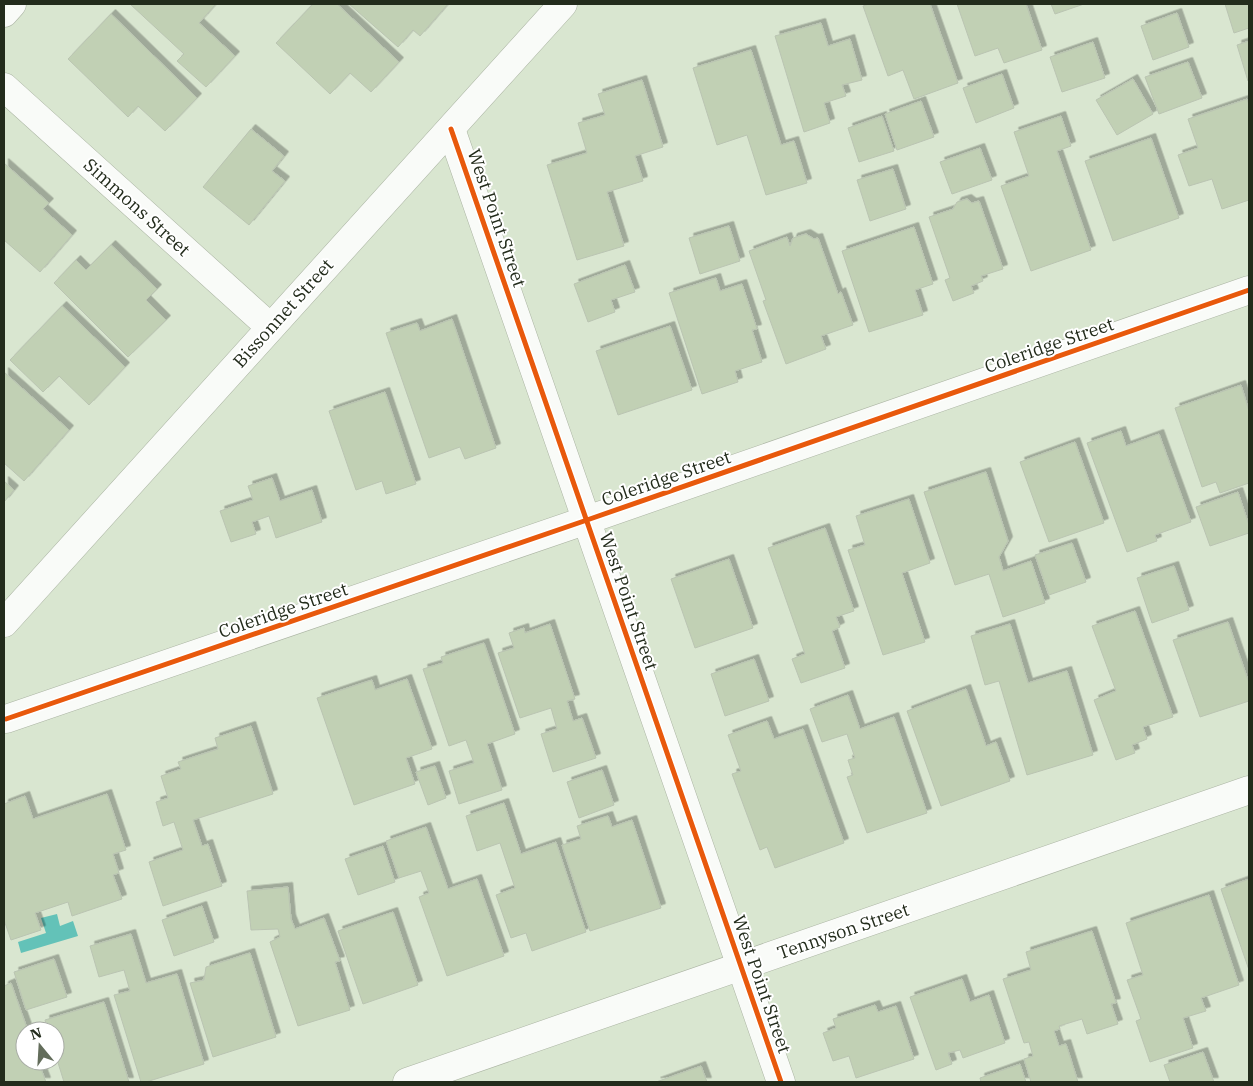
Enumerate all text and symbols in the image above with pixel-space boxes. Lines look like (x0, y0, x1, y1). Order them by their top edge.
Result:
street label: West Point Street (463, 146, 531, 290)
street label: Simmons Street (79, 153, 195, 261)
street label: Bissonnet Street (228, 254, 338, 372)
street label: Coleridge Street (981, 312, 1117, 378)
street label: Coleridge Street (598, 445, 734, 511)
street label: West Point Street (595, 529, 663, 673)
street label: Coleridge Street (215, 577, 351, 643)
street label: Tennyson Street (774, 898, 912, 964)
street label: West Point Street (728, 912, 796, 1056)
north arrow (15, 1021, 65, 1071)
text: N (28, 1023, 44, 1044)

